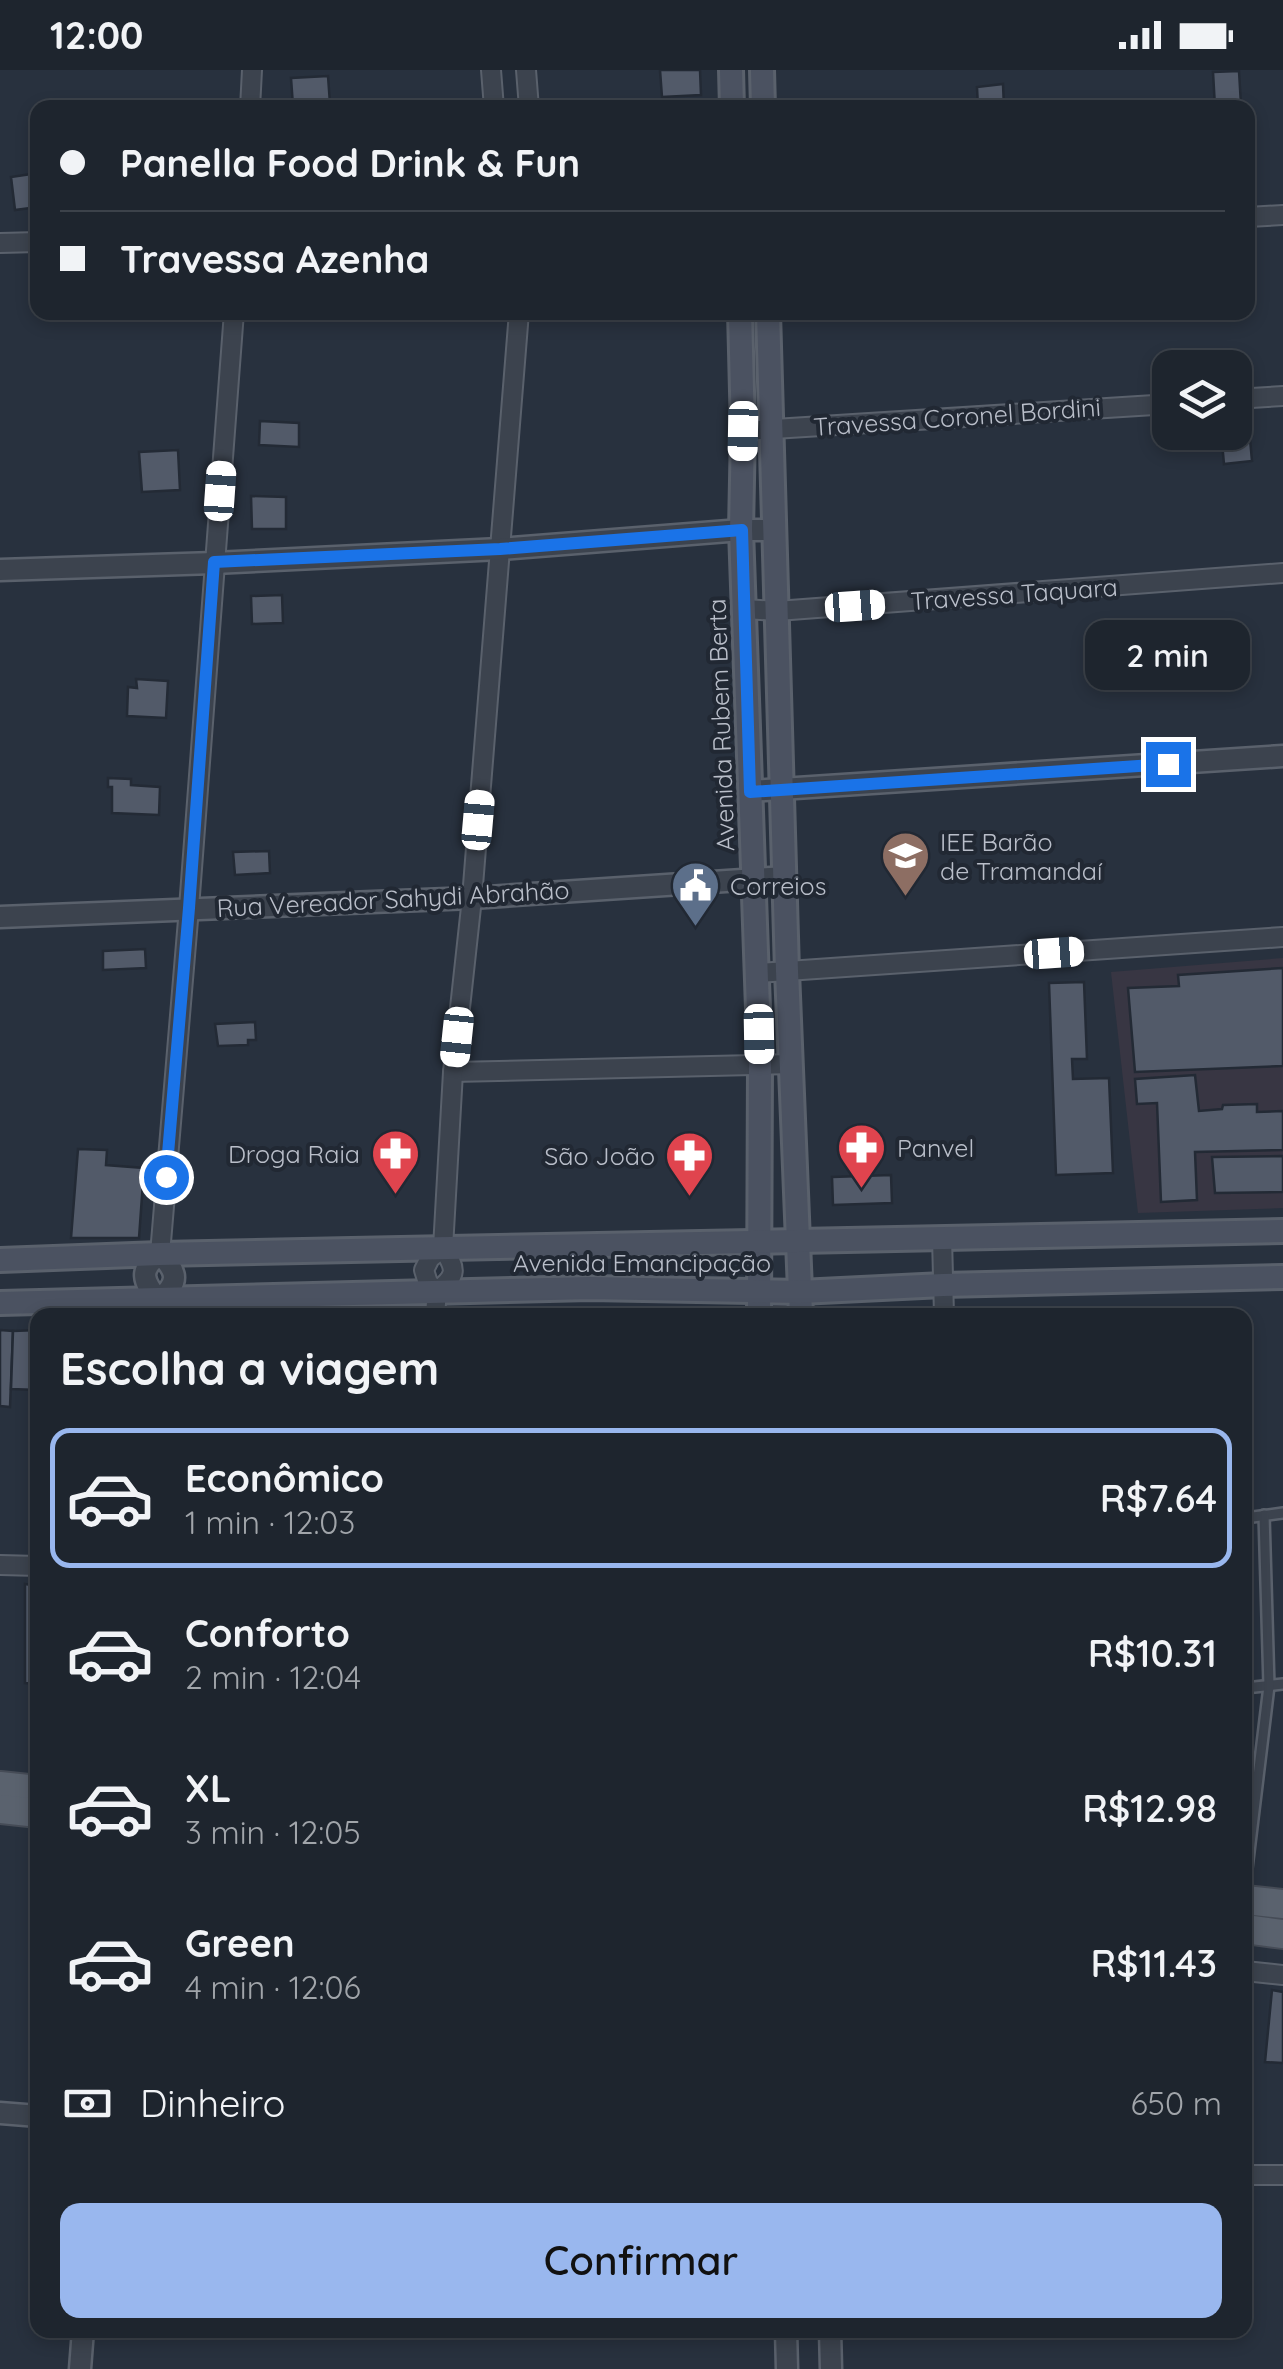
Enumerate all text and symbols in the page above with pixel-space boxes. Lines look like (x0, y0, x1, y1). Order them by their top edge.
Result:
text: 12:00 (50, 11, 143, 59)
text: Panella Food Drink & Fun (120, 139, 580, 187)
text: Travessa Azenha (120, 235, 429, 283)
map controls (1152, 350, 1252, 450)
button: layers (1152, 350, 1252, 450)
street label: Travessa Coronel Bordini (812, 391, 1102, 442)
car (727, 401, 759, 461)
car (203, 460, 237, 522)
street label: Travessa Taquara (909, 571, 1118, 616)
car (824, 589, 886, 623)
street label: Avenida Rubem Berta (701, 598, 740, 852)
callout: 2 min (1086, 619, 1250, 689)
text: 2 min (1126, 635, 1209, 675)
route end (1146, 742, 1191, 787)
car (460, 789, 496, 851)
place label: IEE Barão de Tramandaí (940, 826, 1103, 886)
school or university icon: IEE Barão de Tramandaí (879, 830, 931, 898)
public building icon: Correios (669, 860, 721, 928)
place label: Correios (730, 870, 826, 901)
street label: Rua Vereador Sahydi Abrahão (216, 874, 570, 923)
car (1023, 936, 1085, 970)
car (743, 1004, 775, 1064)
car (439, 1006, 475, 1068)
pharmacy icon: Panvel (836, 1122, 888, 1190)
pharmacy icon: Droga Raia (369, 1128, 421, 1196)
pharmacy icon: São João (664, 1130, 716, 1198)
place label: Panvel (897, 1132, 974, 1163)
place label: Droga Raia (228, 1138, 360, 1169)
place label: São João (544, 1140, 655, 1171)
route start (144, 1155, 189, 1200)
street label: Avenida Emancipação (513, 1247, 771, 1278)
text: Escolha a viagem (60, 1340, 439, 1396)
icon: car (65, 1453, 155, 1543)
text: Econômico (185, 1454, 384, 1502)
text: R$7.64 (1100, 1474, 1217, 1522)
text: 1 min · 12:03 (185, 1502, 355, 1542)
icon: car (65, 1608, 155, 1698)
text: Conforto (185, 1609, 350, 1657)
text: R$10.31 (1088, 1629, 1217, 1677)
text: 2 min · 12:04 (185, 1657, 361, 1697)
icon: car (65, 1763, 155, 1853)
text: XL (185, 1764, 231, 1812)
text: R$12.98 (1082, 1784, 1217, 1832)
text: 3 min · 12:05 (185, 1812, 361, 1852)
icon: car (65, 1918, 155, 2008)
text: Green (185, 1919, 295, 1967)
text: R$11.43 (1090, 1939, 1217, 1987)
text: 4 min · 12:06 (185, 1967, 361, 2007)
icon: cash (60, 2076, 115, 2131)
text: Dinheiro (140, 2079, 285, 2127)
text: 650 m (1130, 2083, 1222, 2123)
button: Confirmar (60, 2203, 1222, 2318)

